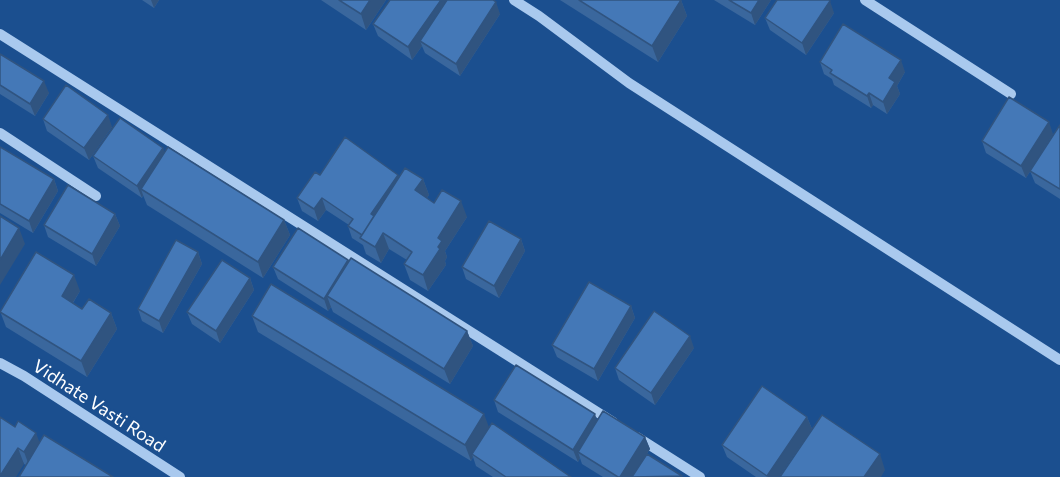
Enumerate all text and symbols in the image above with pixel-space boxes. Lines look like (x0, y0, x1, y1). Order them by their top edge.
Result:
street label: Vidhate Vasti Road (29, 355, 169, 457)

